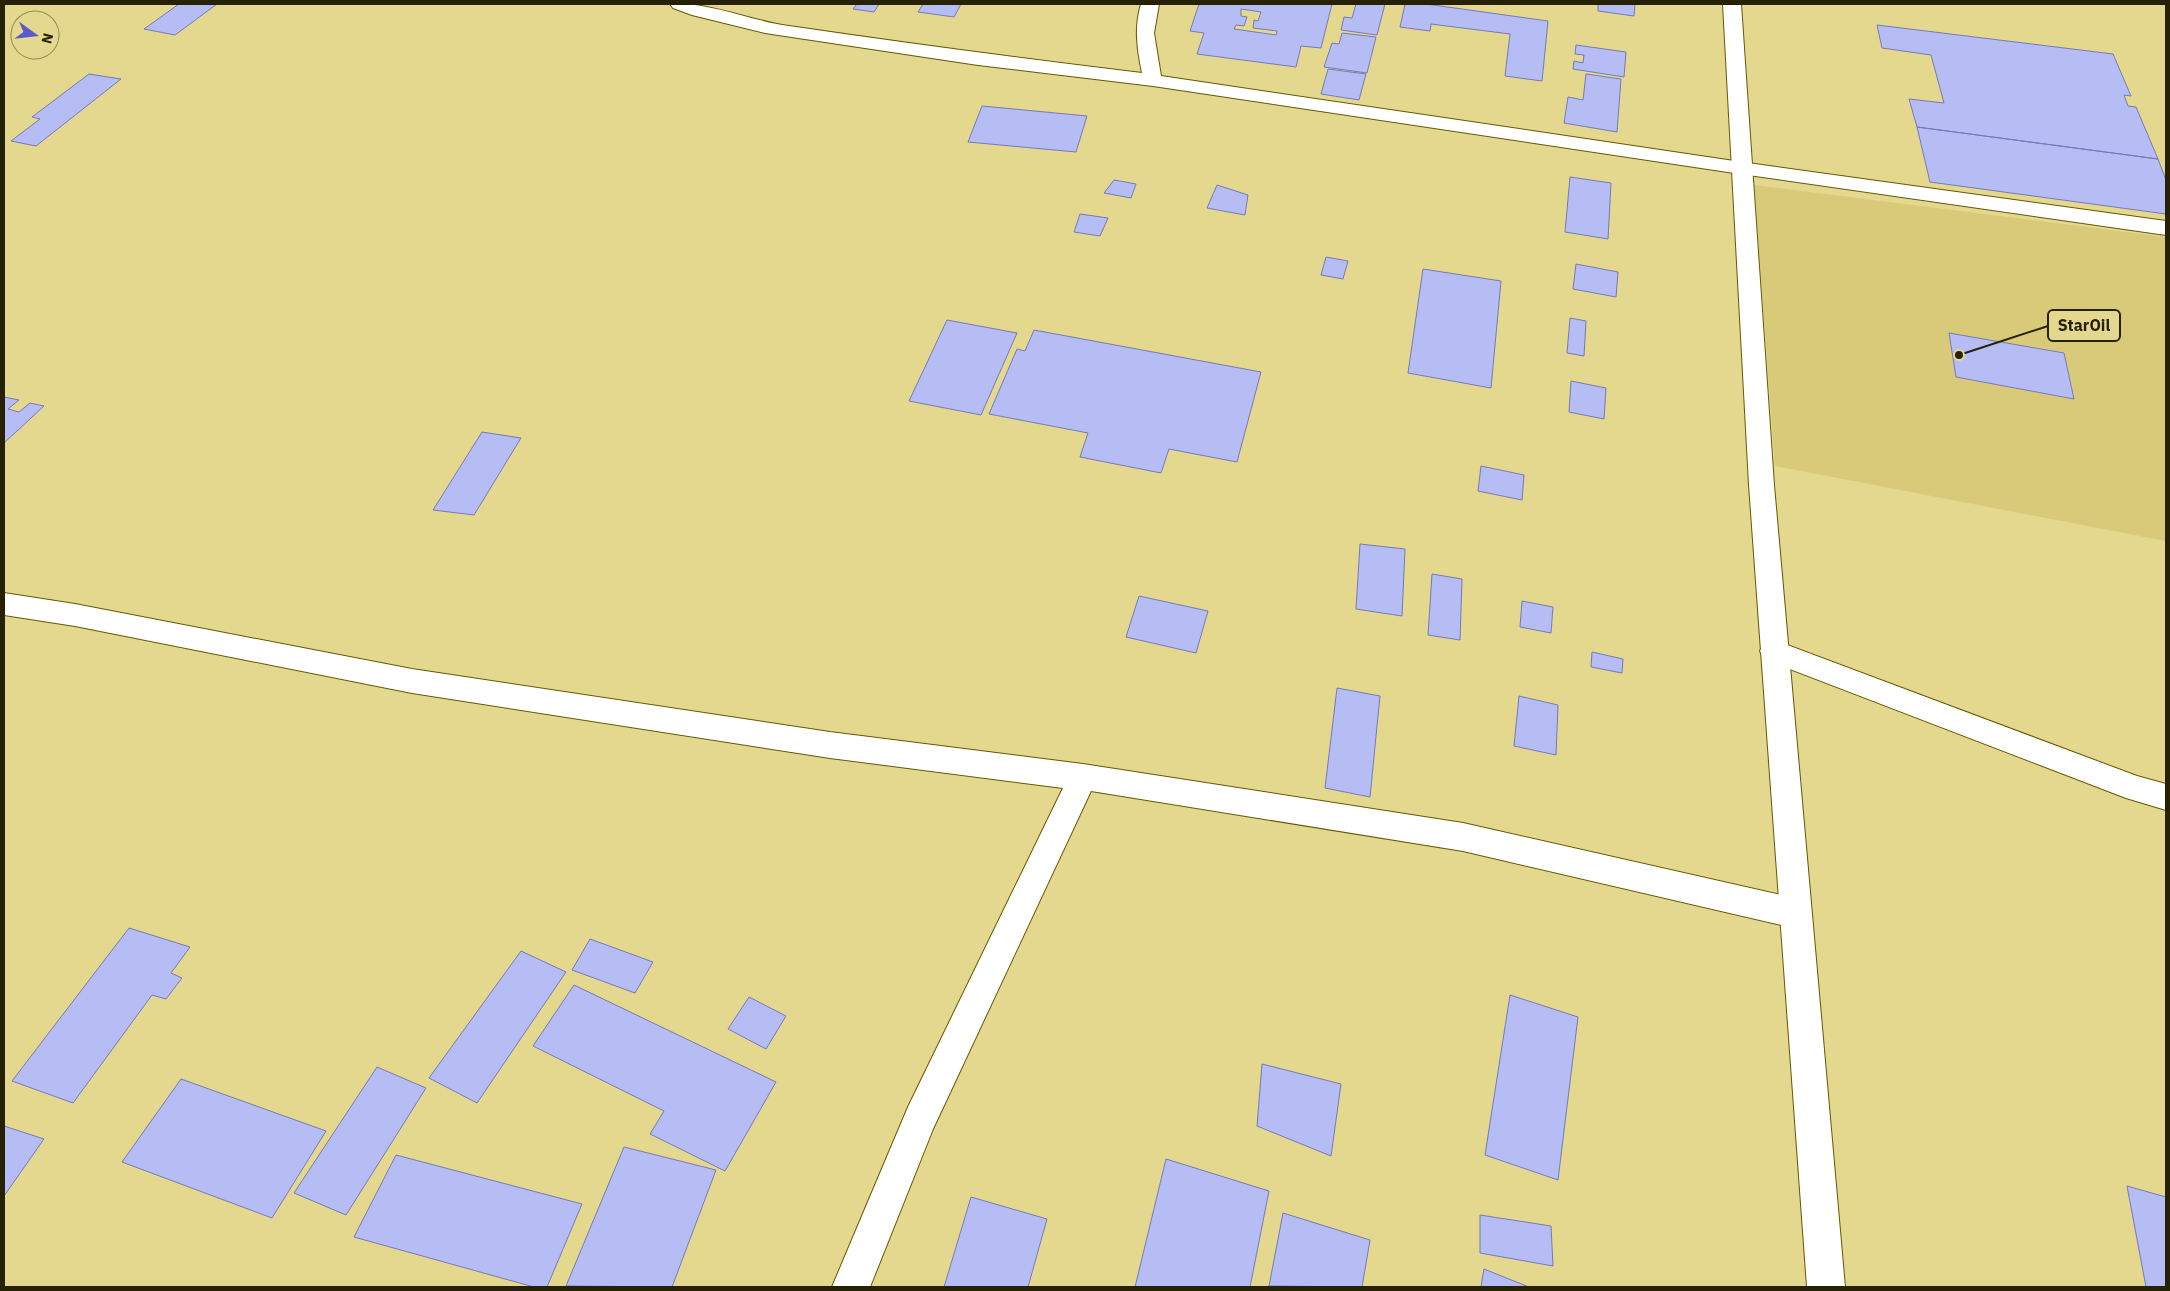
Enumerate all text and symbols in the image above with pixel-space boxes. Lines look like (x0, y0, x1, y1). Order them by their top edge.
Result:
north arrow (10, 10, 60, 60)
text: N (38, 31, 58, 46)
callout: StarOil (2048, 310, 2120, 341)
text: StarOil (2058, 315, 2110, 335)

